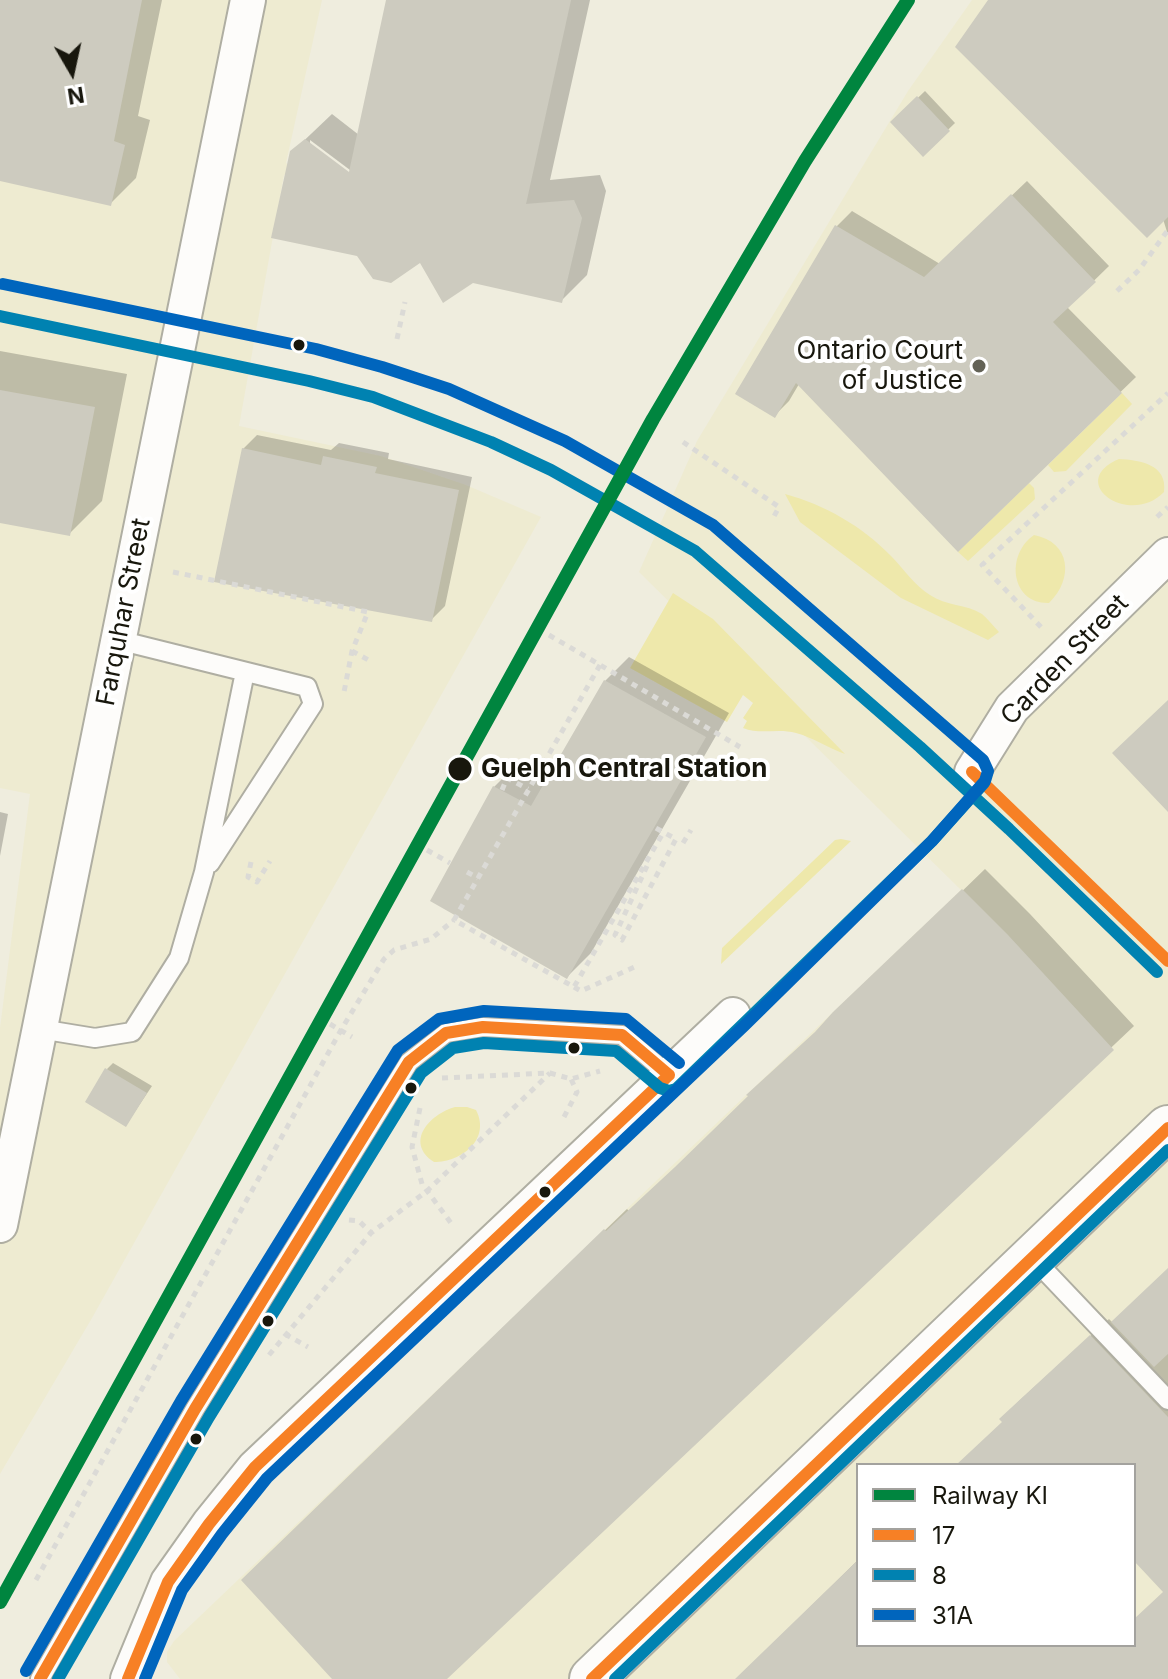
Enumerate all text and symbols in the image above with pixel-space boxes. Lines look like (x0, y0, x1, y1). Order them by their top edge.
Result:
north arrow (32, 32, 112, 112)
text: N (65, 82, 86, 110)
place label: Ontario Court of Justice (796, 335, 963, 396)
unlabelled marker (291, 337, 307, 353)
marker: Ontario Court of Justice (970, 357, 988, 375)
street label: Farquhar Street (91, 516, 157, 708)
street label: Carden Street (995, 588, 1135, 732)
place label: Guelph Central Station (481, 753, 767, 785)
marker: Guelph Central Station (446, 755, 474, 783)
unlabelled marker (566, 1040, 582, 1056)
unlabelled marker (403, 1080, 419, 1096)
unlabelled marker (537, 1184, 553, 1200)
unlabelled marker (260, 1313, 276, 1329)
unlabelled marker (188, 1431, 204, 1447)
legend (856, 1463, 1136, 1647)
text: Railway KI (932, 1481, 1048, 1510)
text: 17 (932, 1521, 955, 1550)
text: 8 (932, 1561, 947, 1590)
text: 31A (932, 1601, 973, 1630)

